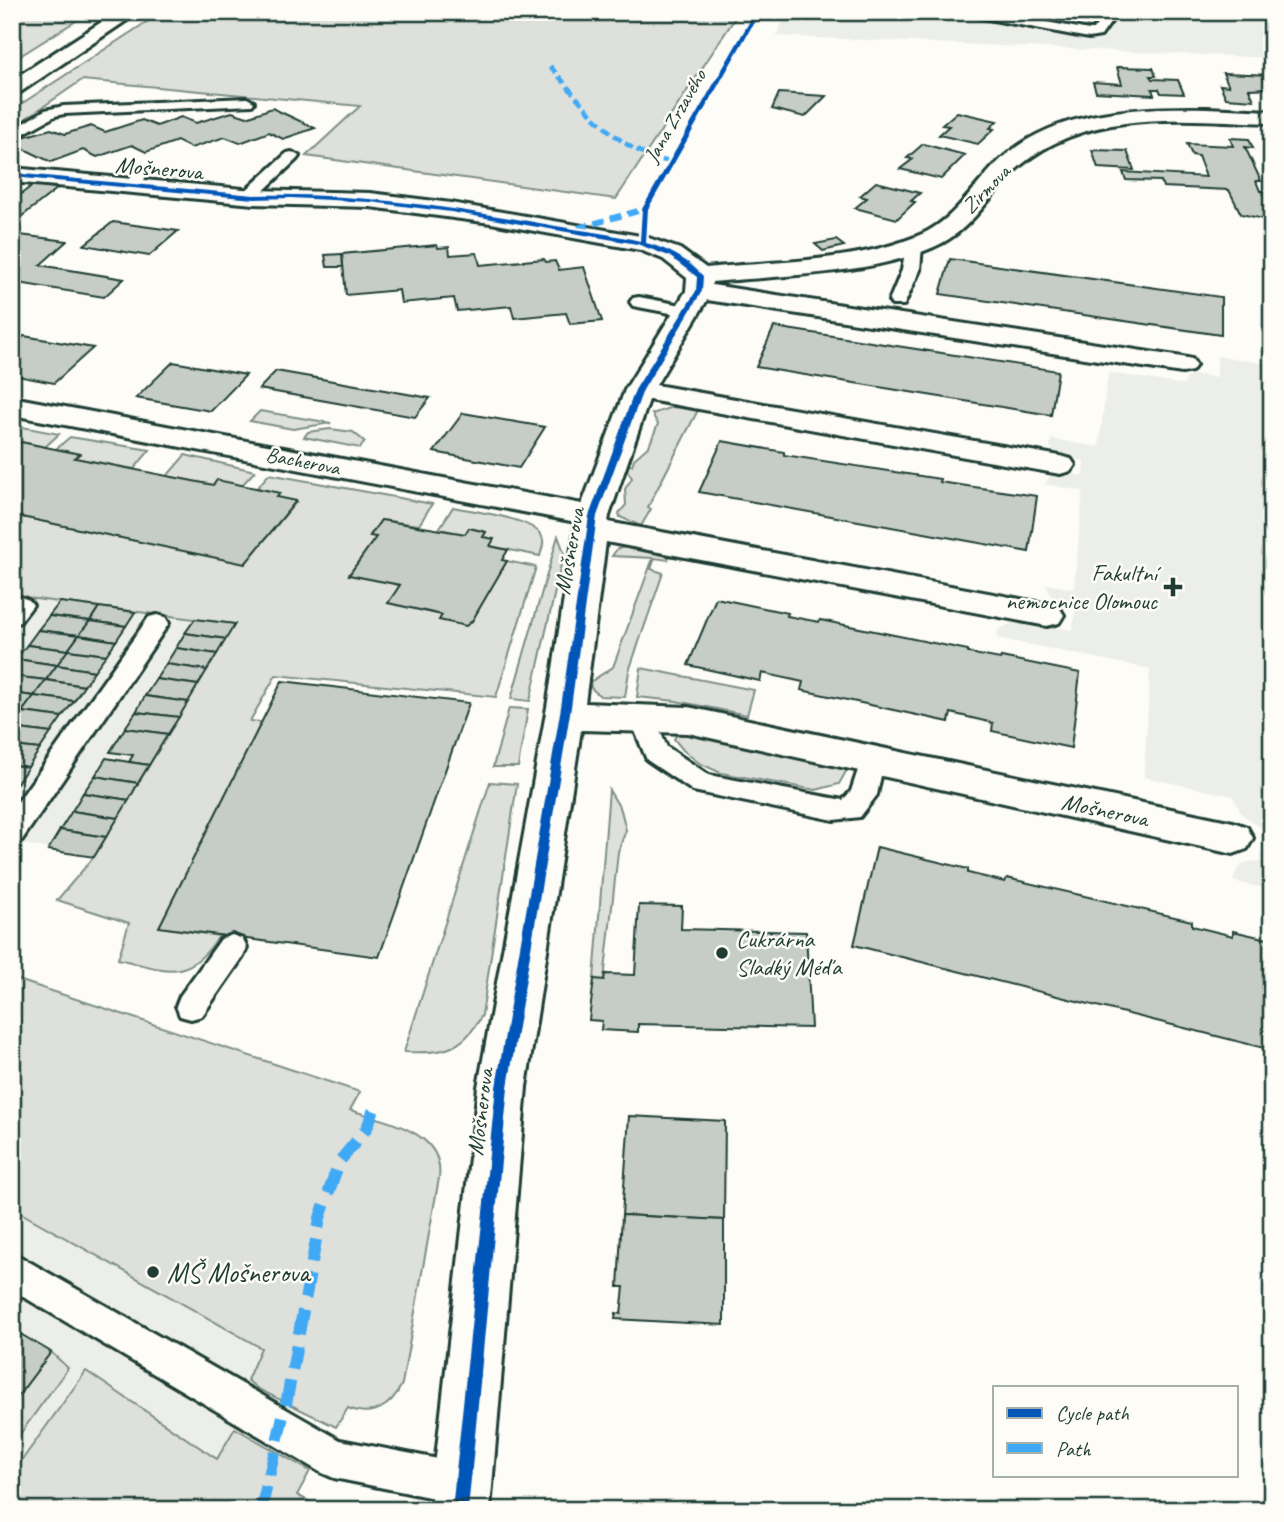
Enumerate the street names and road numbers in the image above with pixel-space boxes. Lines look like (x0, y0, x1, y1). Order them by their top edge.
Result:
street label: Jana Zrzavého (637, 64, 713, 168)
street label: Mošnerova (114, 149, 206, 187)
street label: Zirmova (956, 157, 1017, 219)
street label: Bacherova (264, 441, 344, 481)
street label: Mošnerova (547, 503, 592, 597)
street label: Mošnerova (1059, 786, 1153, 834)
street label: Mošnerova (460, 1065, 500, 1157)

